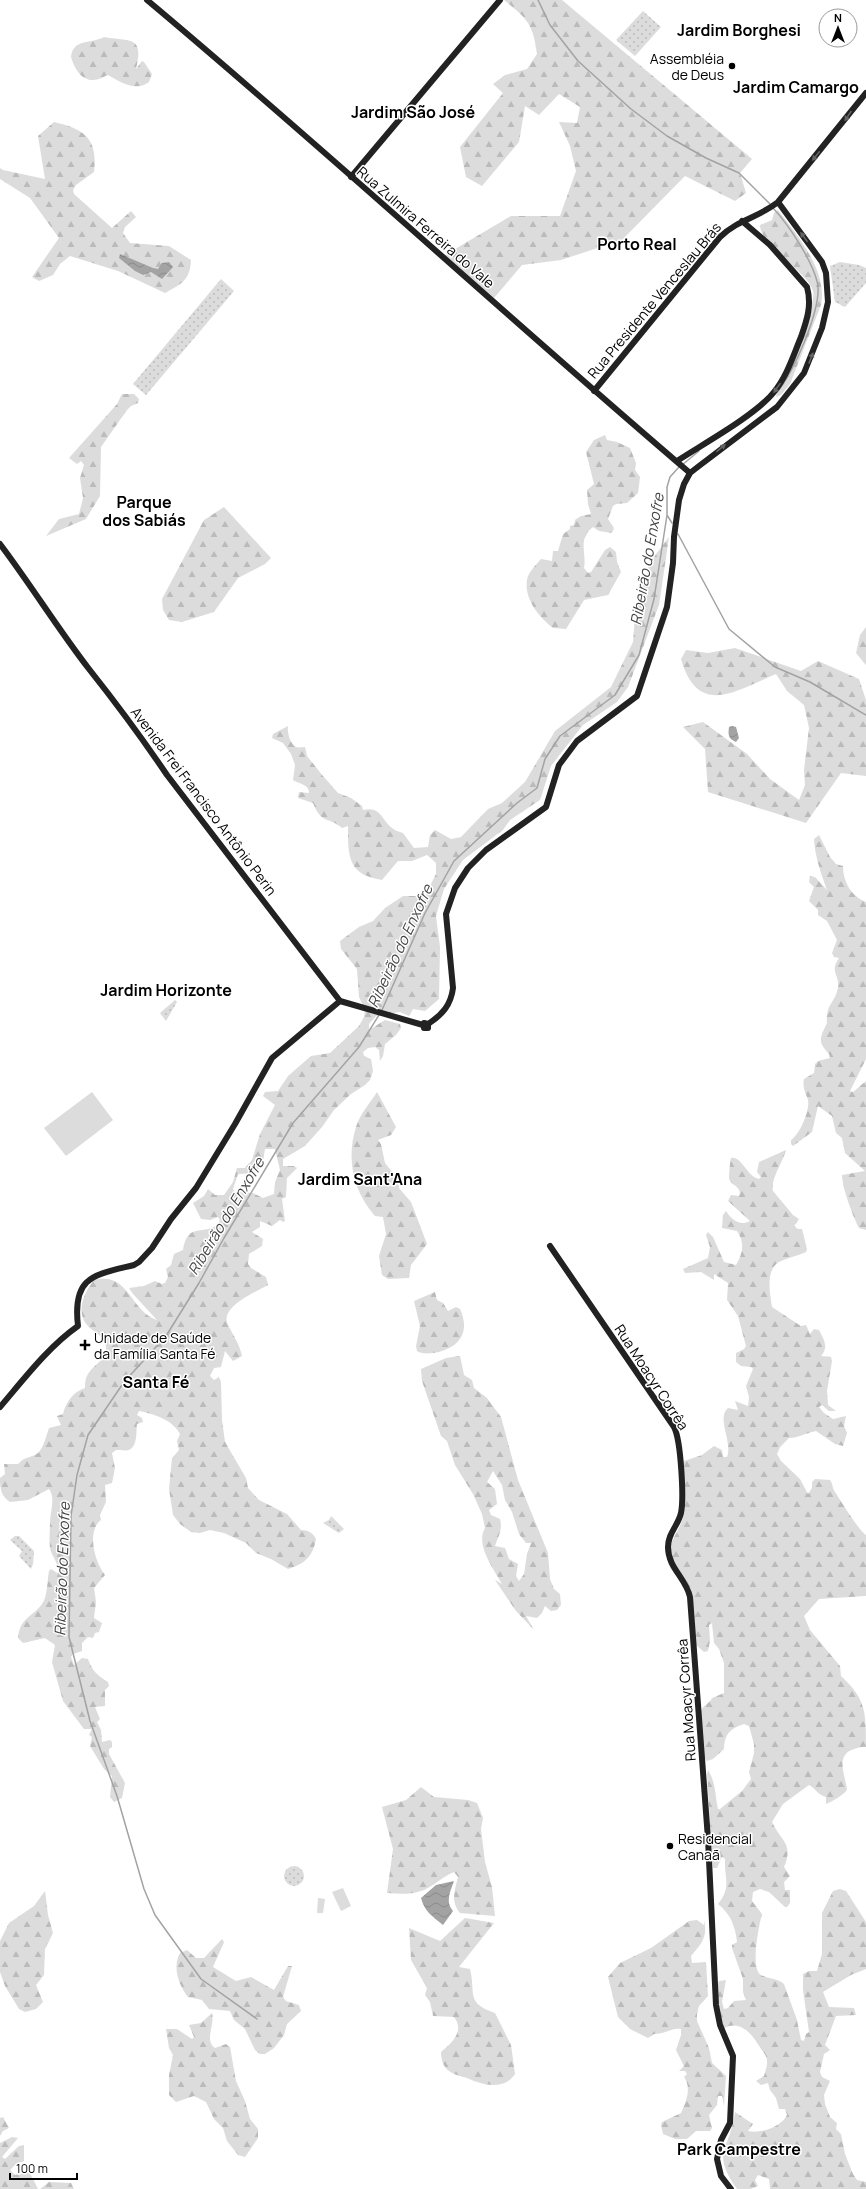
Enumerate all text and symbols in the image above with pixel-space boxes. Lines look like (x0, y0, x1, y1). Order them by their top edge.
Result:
north arrow (818, 8, 858, 48)
text: N (834, 10, 842, 25)
district label: Jardim Borghesi (677, 19, 801, 41)
place label: Assembléia de Deus (650, 49, 724, 84)
marker: Assembléia de Deus (727, 61, 737, 71)
district label: Jardim Camargo (733, 76, 859, 98)
district label: Jardim São José (351, 101, 475, 123)
one-way arrow (844, 111, 852, 121)
one-way arrow (812, 150, 821, 161)
street label: Rua Zulmira Ferreira do Vale (353, 162, 499, 292)
street label: Rua Presidente Venceslau Brás (583, 218, 725, 382)
one-way arrow (801, 232, 809, 242)
district label: Porto Real (597, 233, 677, 255)
one-way arrow (808, 351, 814, 363)
one-way arrow (773, 383, 781, 393)
one-way arrow (715, 444, 726, 453)
water label: Ribeirão do Enxofre (625, 490, 669, 627)
district label: Parque dos Sabiás (102, 491, 186, 531)
street label: Avenida Frei Francisco Antônio Perin (127, 703, 281, 899)
water label: Ribeirão do Enxofre (362, 880, 438, 1011)
district label: Jardim Horizonte (100, 979, 232, 1001)
water label: Ribeirão do Enxofre (183, 1152, 270, 1279)
district label: Jardim Sant'Ana (298, 1168, 422, 1190)
street label: Rua Moacyr Corrêa (611, 1320, 693, 1434)
place label: Unidade de Saúde da Família Santa Fé (94, 1328, 216, 1363)
marker: Unidade de Saúde da Família Santa Fé (79, 1339, 91, 1351)
district label: Santa Fé (123, 1371, 190, 1393)
water label: Ribeirão do Enxofre (49, 1501, 75, 1636)
street label: Rua Moacyr Corrêa (672, 1638, 700, 1762)
place label: Residencial Canaã (678, 1829, 752, 1864)
marker: Residencial Canaã (665, 1841, 675, 1851)
district label: Park Campestre (677, 2138, 801, 2160)
scale bar (10, 2155, 77, 2181)
text: 100 m (16, 2160, 48, 2177)

